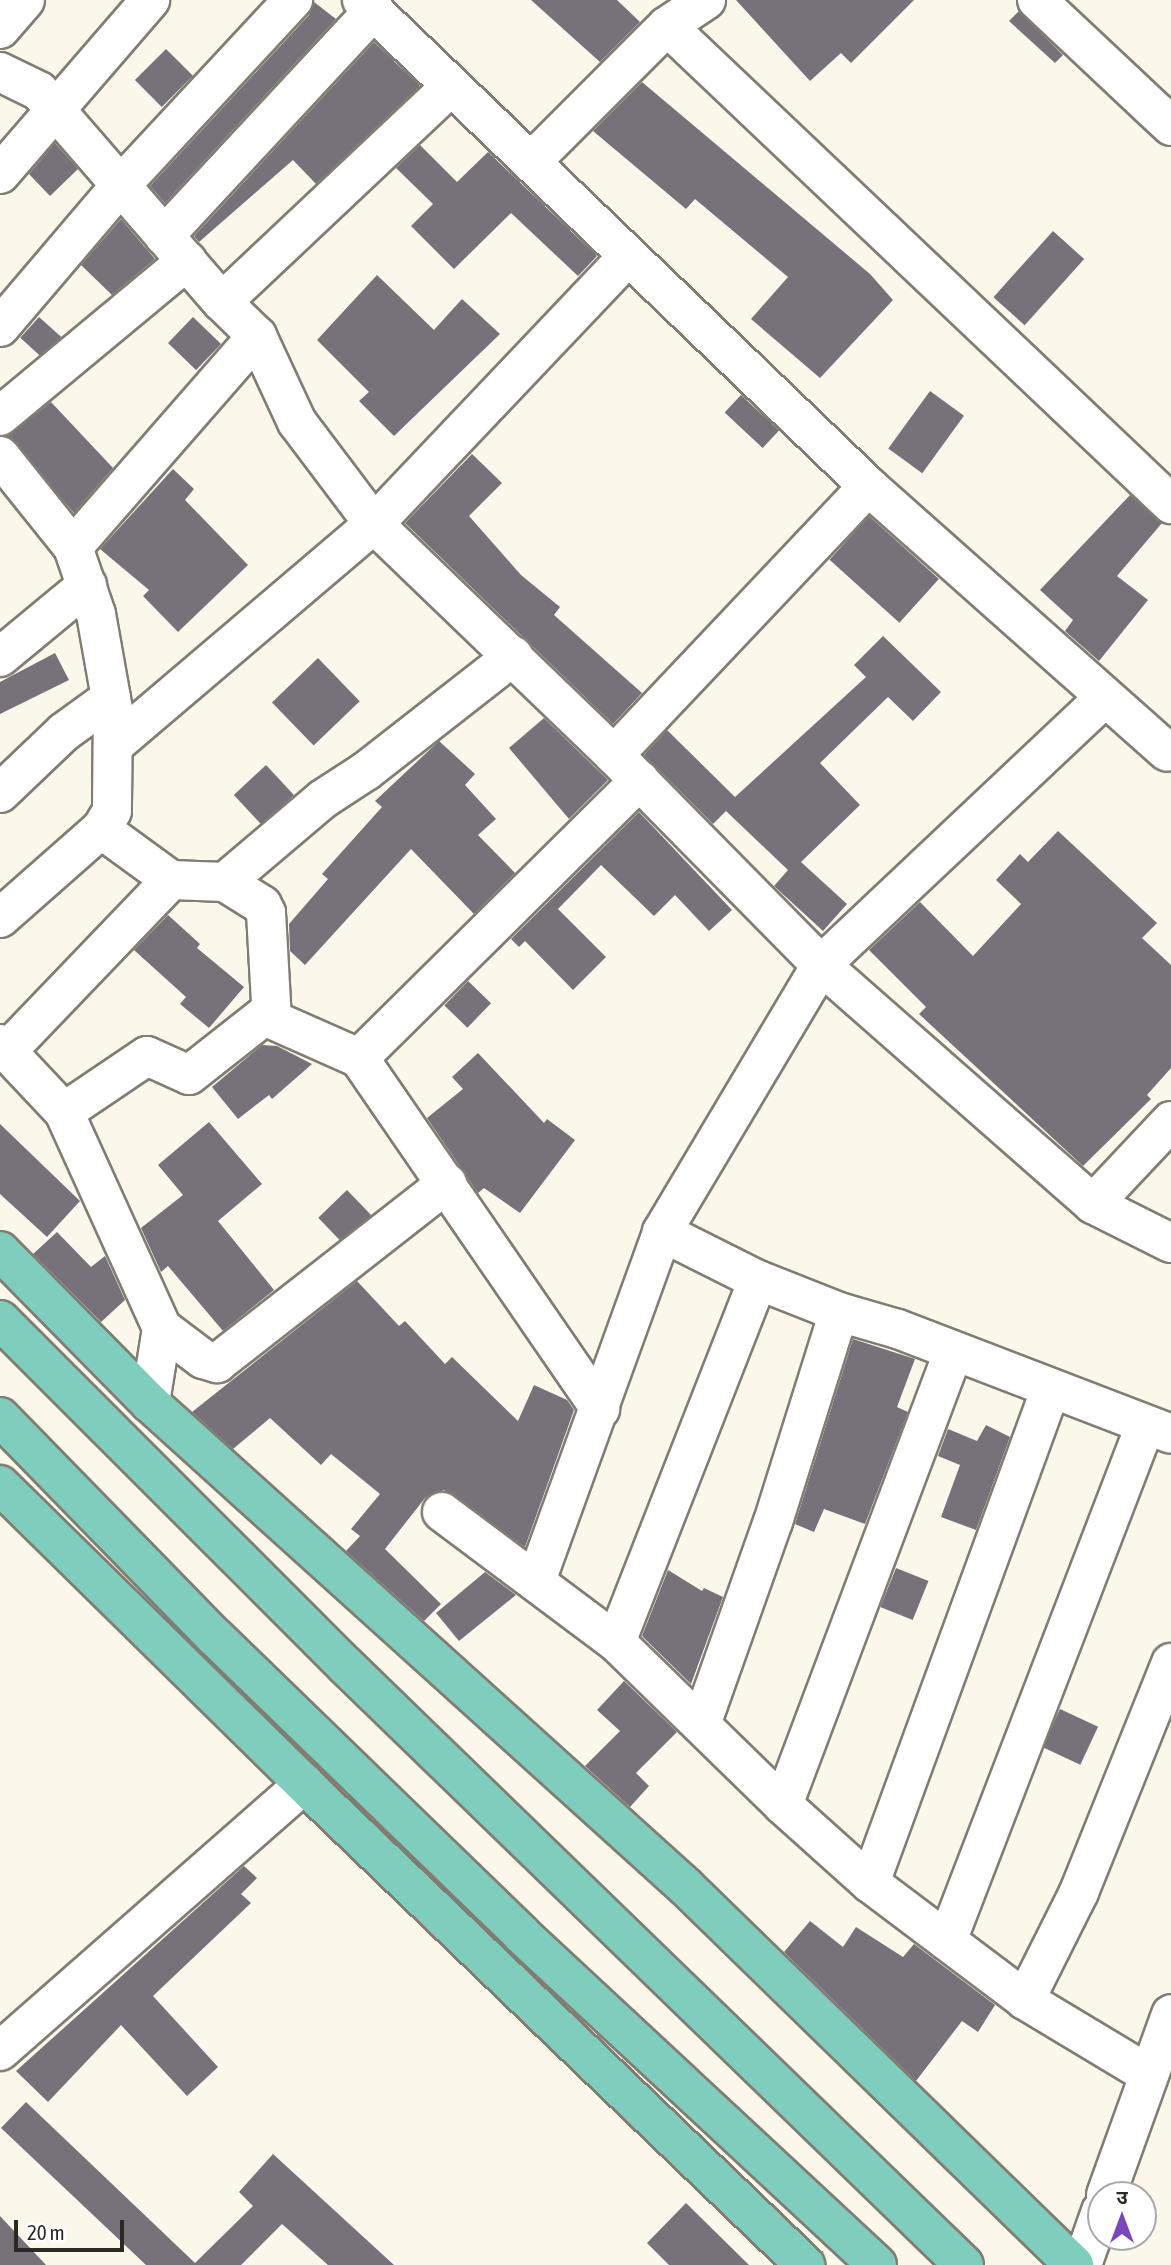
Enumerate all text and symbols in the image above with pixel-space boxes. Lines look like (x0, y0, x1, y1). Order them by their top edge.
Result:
north arrow (1087, 2181, 1157, 2251)
text: उ (1116, 2186, 1128, 2208)
scale bar (18, 2206, 128, 2250)
text: 20 m (27, 2220, 65, 2244)

